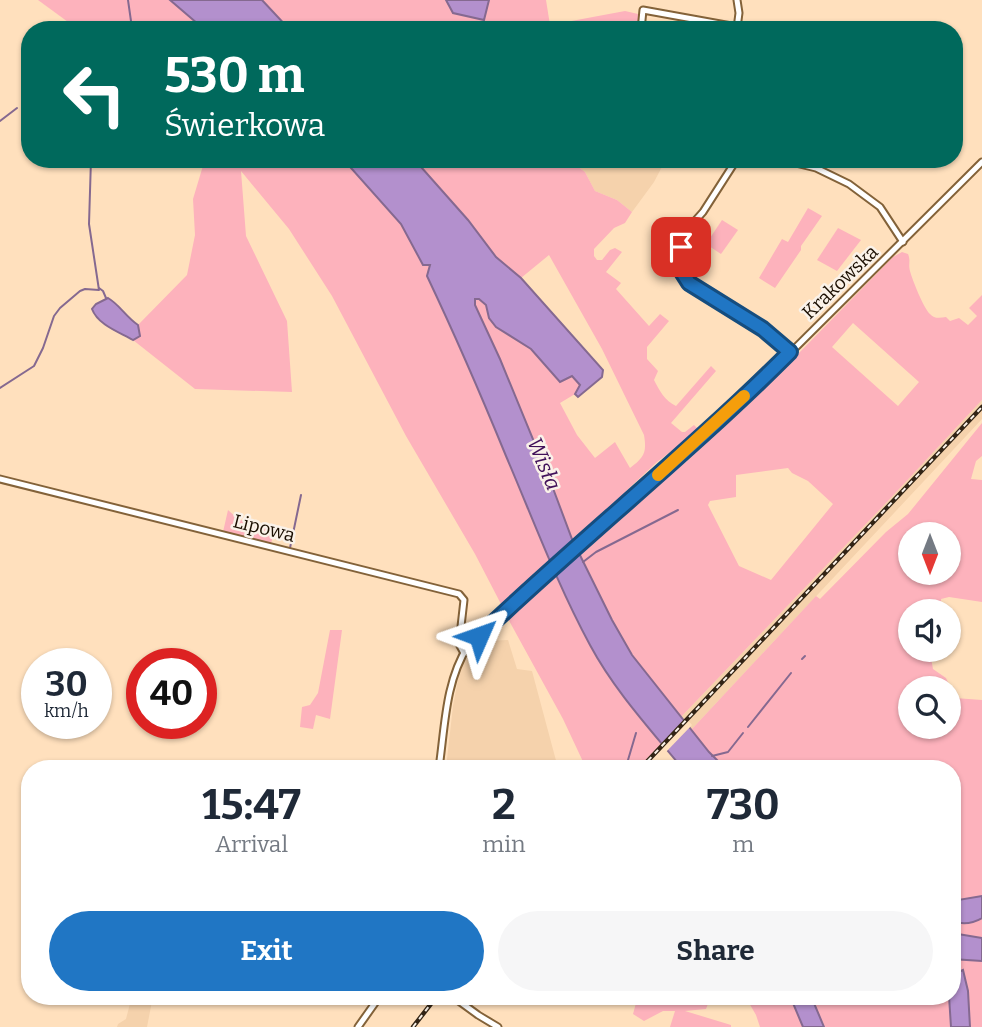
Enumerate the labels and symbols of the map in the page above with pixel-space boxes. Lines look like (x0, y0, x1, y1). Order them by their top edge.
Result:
pin (651, 217, 711, 277)
street label: Krakowska (797, 240, 883, 324)
water label: Wisła (521, 434, 567, 494)
street label: Lipowa (231, 509, 298, 547)
north arrow (898, 522, 961, 584)
position arrow (442, 599, 516, 673)
speed limit sign: 40 (126, 648, 217, 739)

